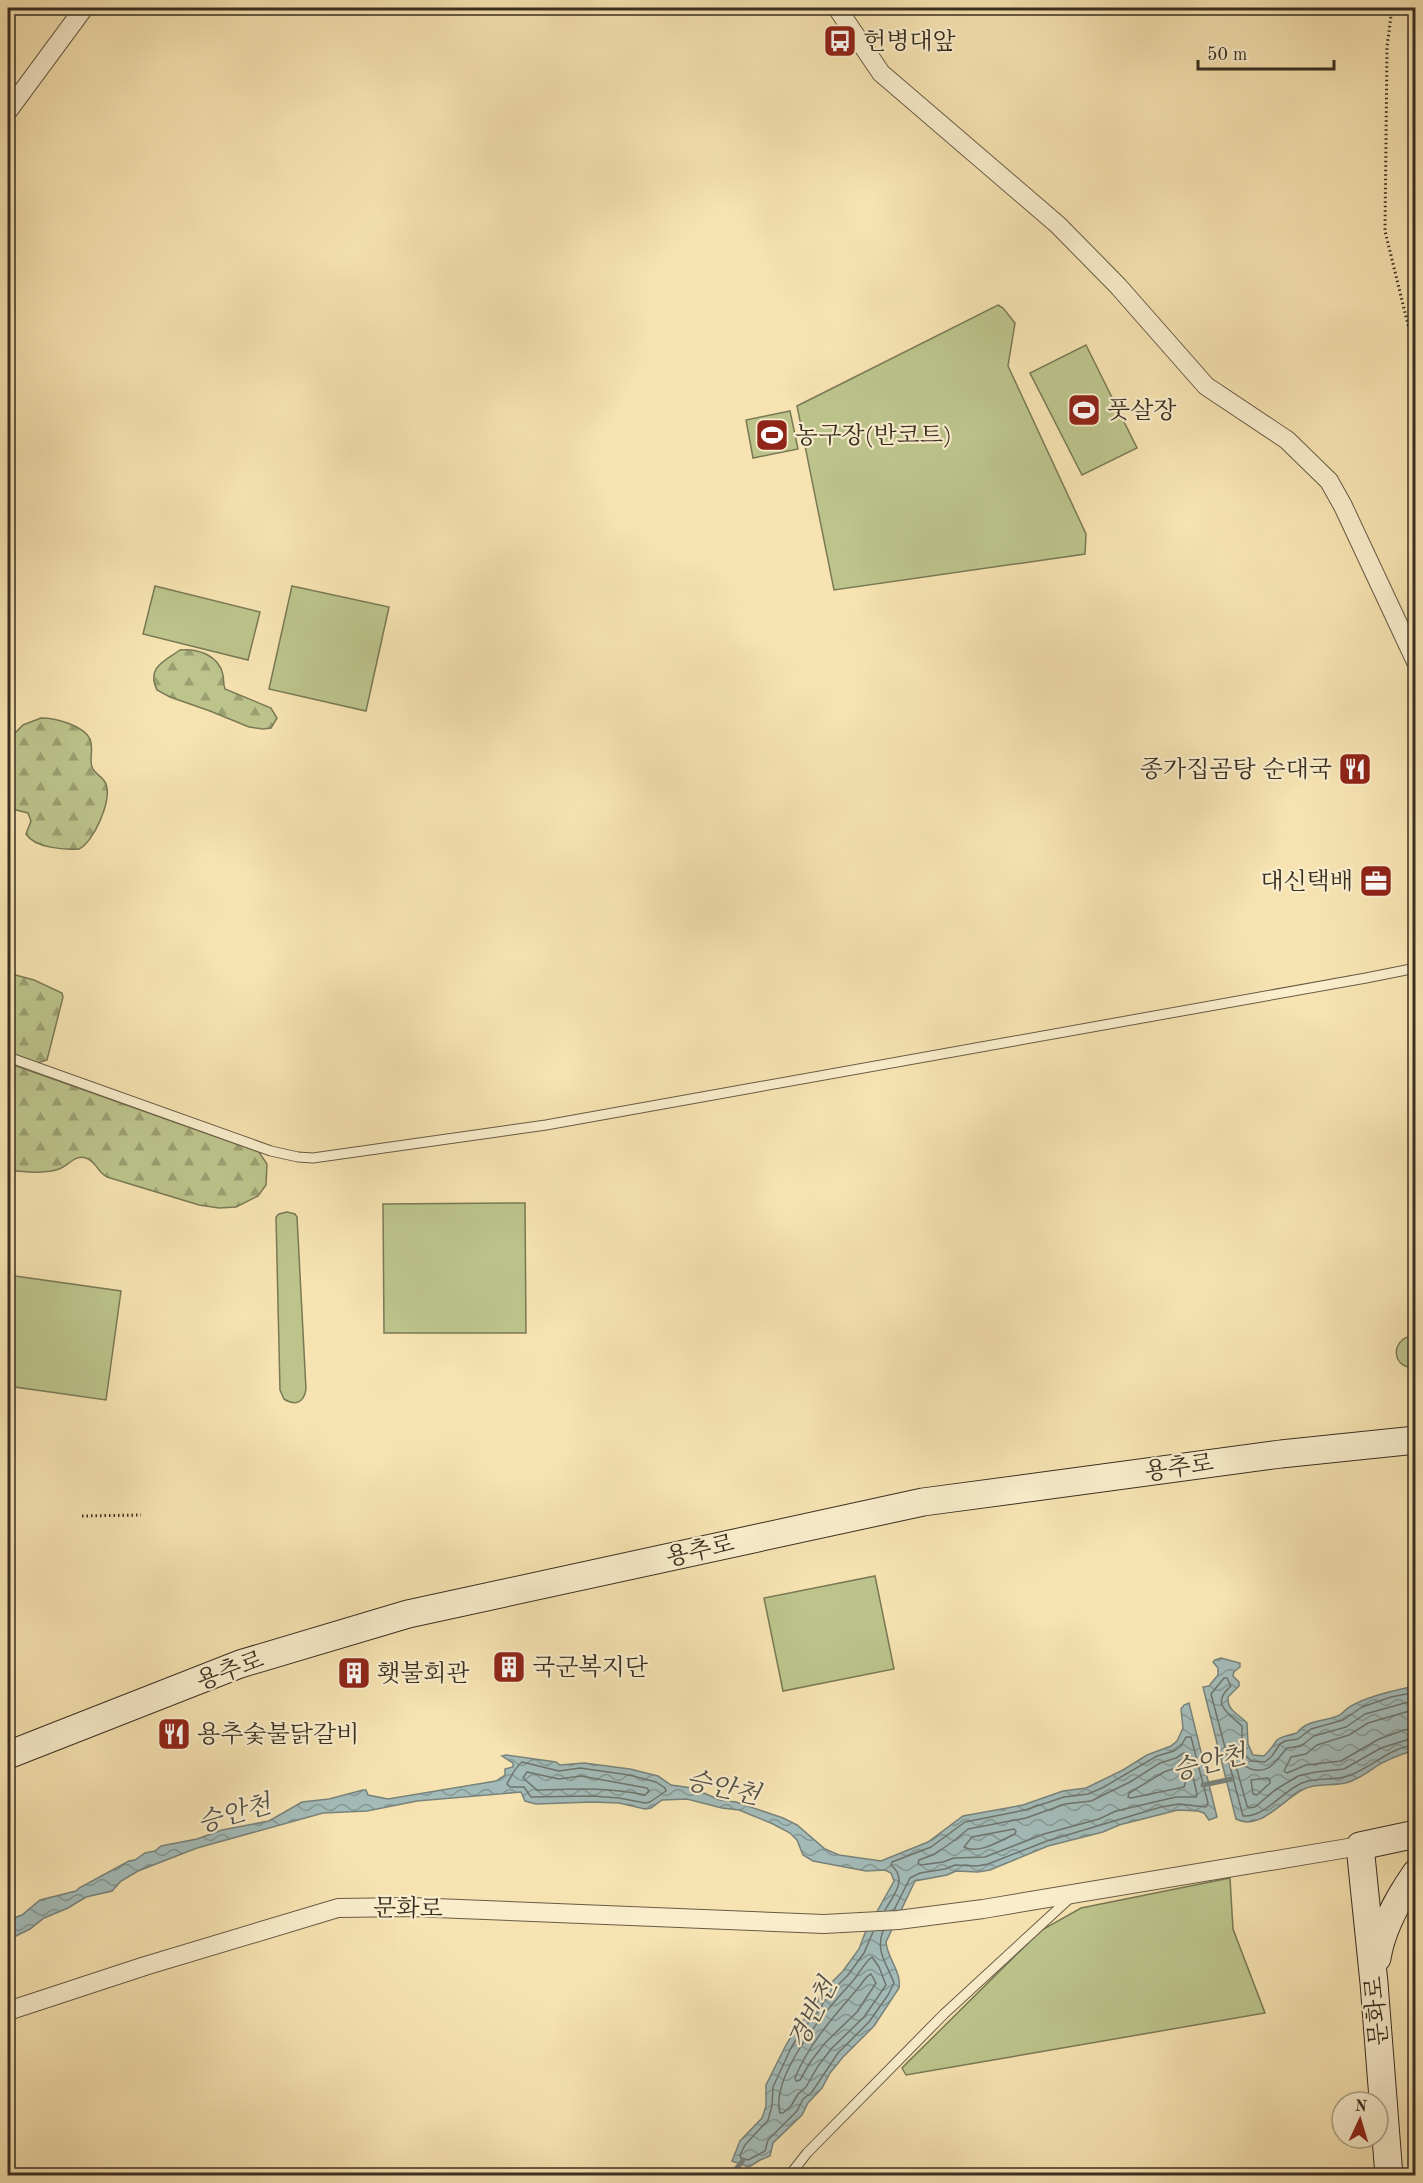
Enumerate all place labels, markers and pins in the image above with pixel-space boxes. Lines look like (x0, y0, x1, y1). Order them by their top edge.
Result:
bus stop icon: 헌병대앞 (822, 23, 858, 59)
place label: 헌병대앞 (863, 29, 956, 55)
sports icon: 풋살장 (1066, 392, 1102, 428)
place label: 풋살장 (1107, 398, 1177, 424)
sports icon: 농구장(반코트) (754, 417, 790, 453)
place label: 농구장(반코트) (795, 423, 952, 449)
restaurant icon: 종가집곰탕 순대국 (1337, 751, 1373, 787)
place label: 종가집곰탕 순대국 (1140, 757, 1332, 783)
office icon: 대신택배 (1358, 863, 1394, 899)
place label: 대신택배 (1260, 869, 1353, 895)
building icon: 국군복지단 (491, 1649, 527, 1685)
place label: 국군복지단 (532, 1653, 649, 1681)
building icon: 횃불회관 (336, 1655, 372, 1691)
place label: 횃불회관 (377, 1660, 470, 1687)
restaurant icon: 용추숯불닭갈비 (156, 1716, 192, 1752)
place label: 용추숯불닭갈비 (197, 1721, 359, 1748)

